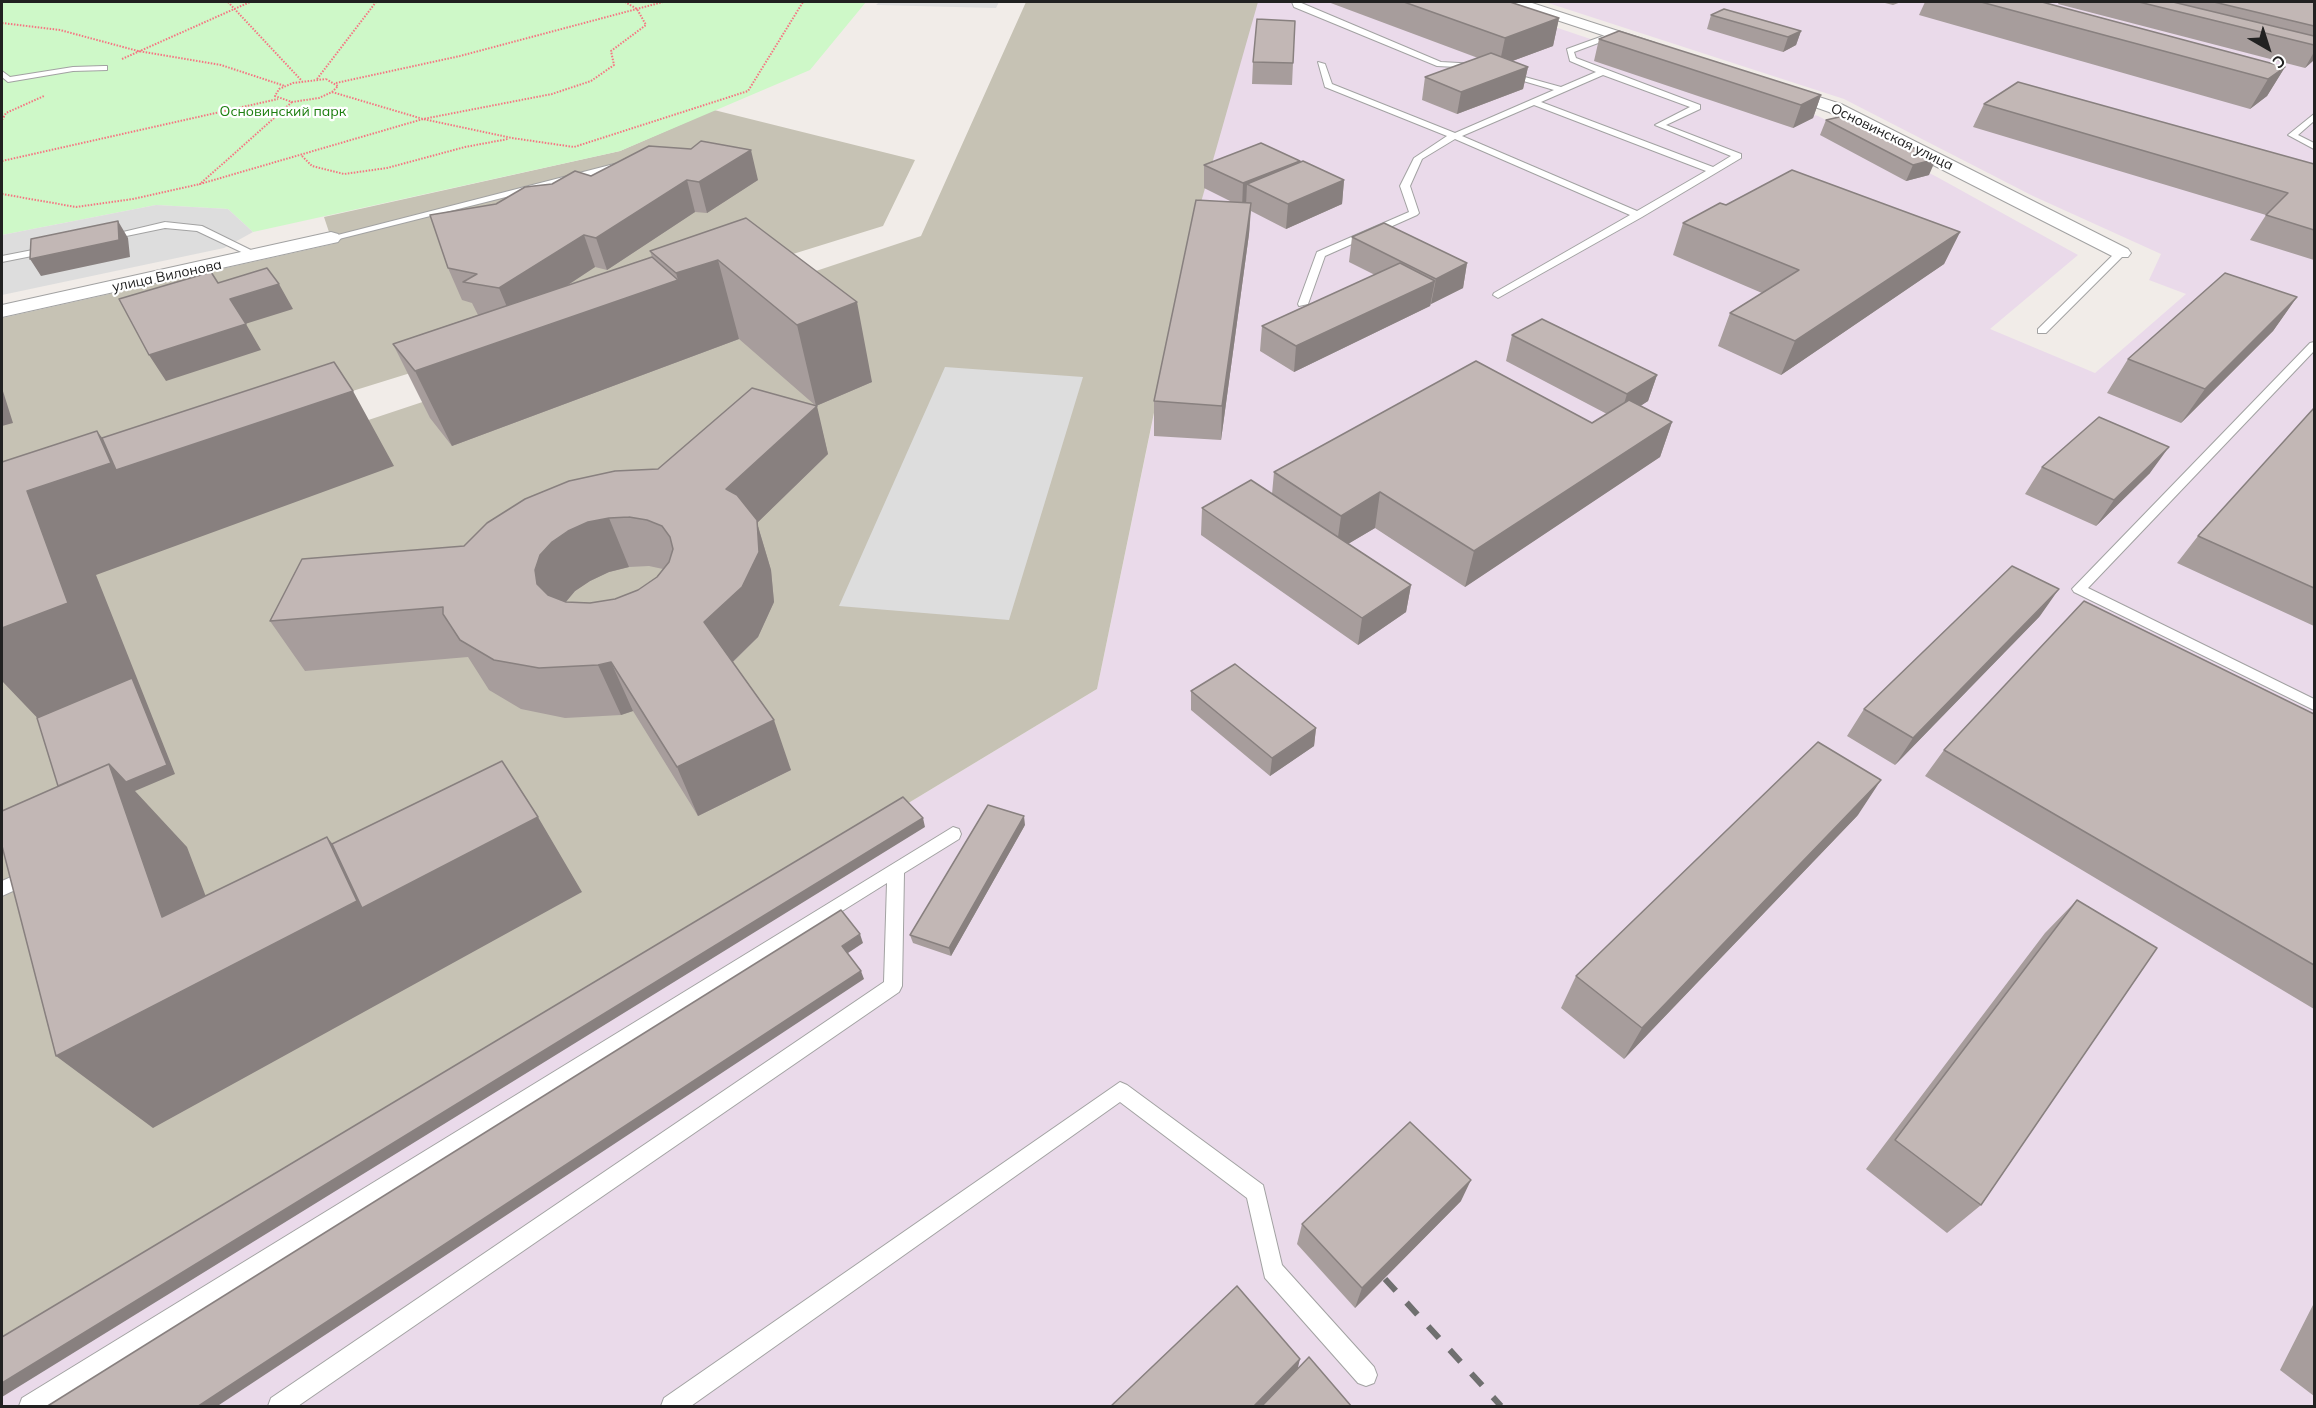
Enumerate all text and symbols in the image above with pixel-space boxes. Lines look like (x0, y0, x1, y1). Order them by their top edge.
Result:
north arrow (2238, 18, 2298, 78)
text: С (2269, 51, 2290, 73)
street label: Основинская улица (1828, 100, 1956, 174)
park label: Основинский парк (220, 104, 346, 120)
street label: улица Вилонова (111, 256, 223, 296)

